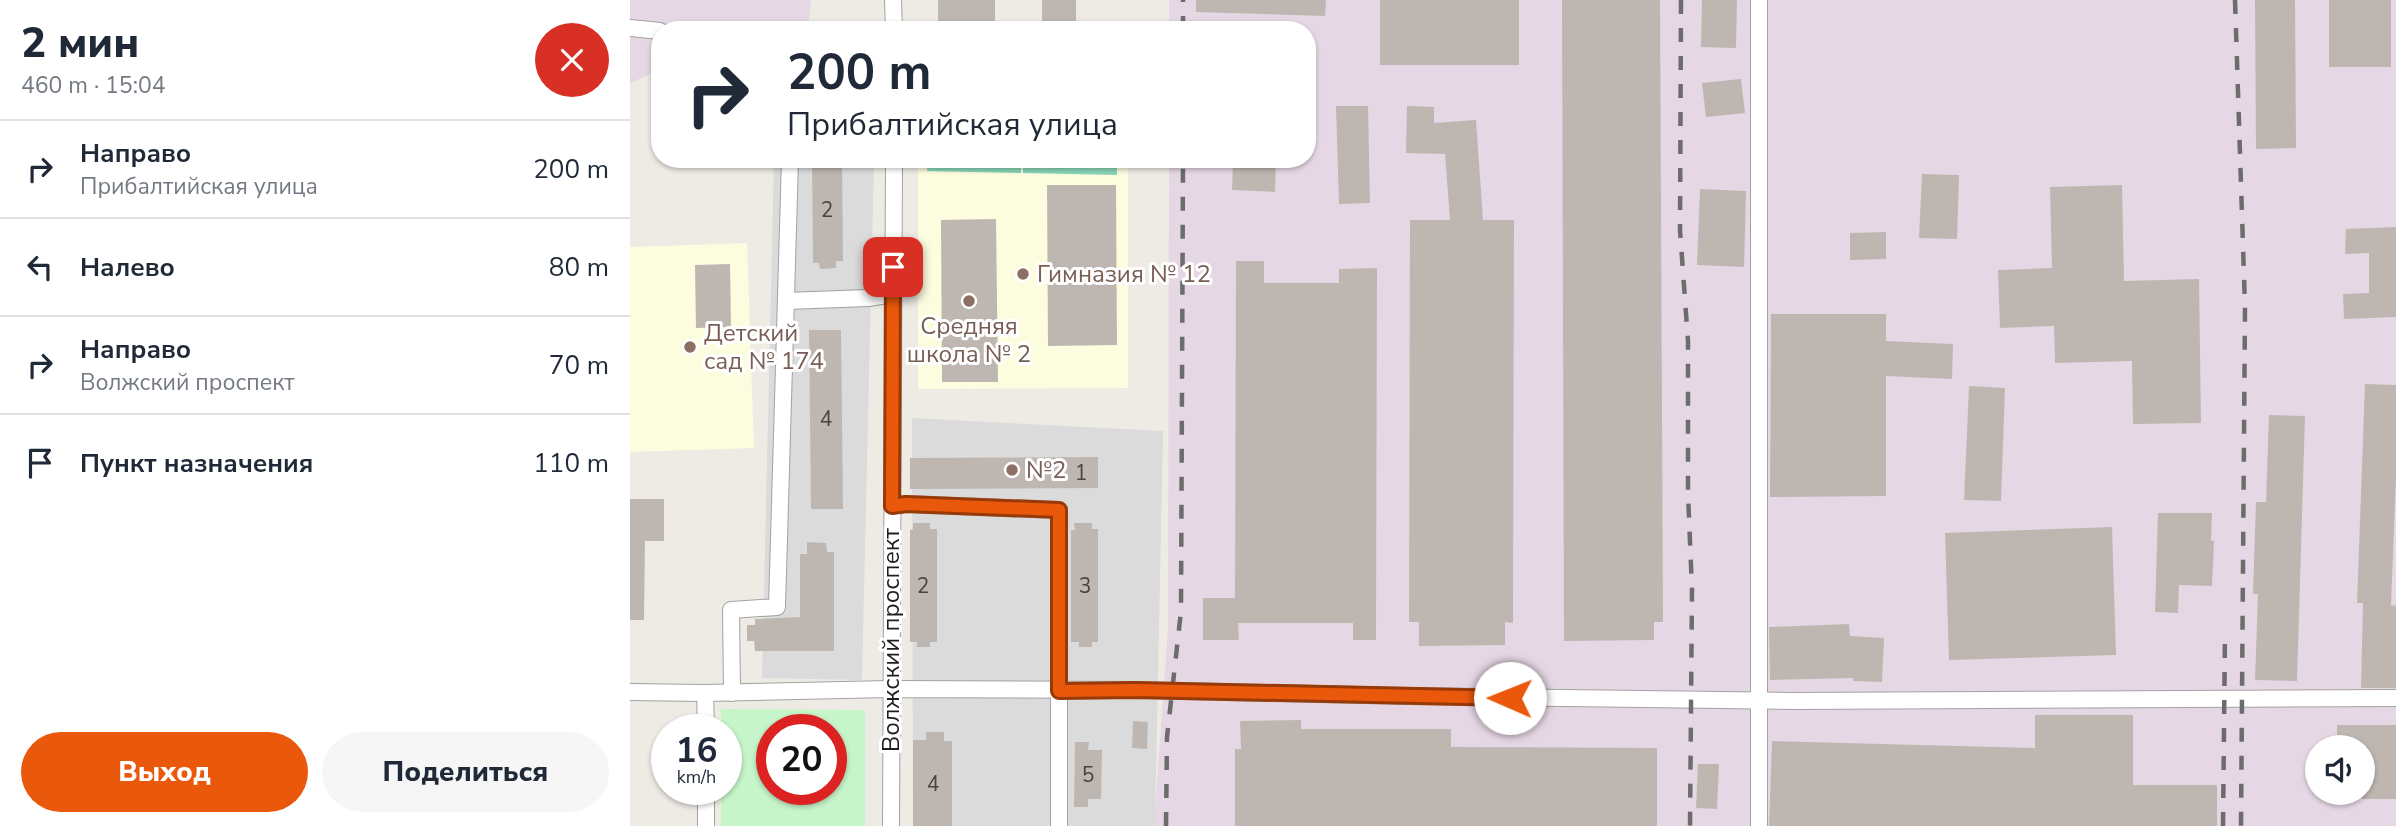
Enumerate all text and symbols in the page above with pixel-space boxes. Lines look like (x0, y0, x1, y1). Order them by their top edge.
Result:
text: 2 мин (21, 15, 139, 72)
button: close (535, 23, 609, 97)
text: 200 m (787, 39, 931, 106)
icon: right (672, 49, 763, 140)
text: 460 m · 15:04 (21, 70, 166, 101)
text: Прибалтийская улица (787, 103, 1118, 146)
text: Направо (80, 136, 191, 171)
icon: right (21, 150, 59, 188)
text: 200 m (533, 152, 609, 187)
text: Прибалтийская улица (80, 171, 318, 202)
house number: 2 (821, 196, 833, 224)
pin (863, 237, 923, 297)
icon: left (21, 248, 59, 286)
icon: arrive (874, 248, 912, 286)
text: Налево (80, 250, 175, 285)
text: 80 m (549, 250, 609, 285)
place label: Гимназия № 12 (1037, 258, 1211, 290)
marker: Гимназия № 12 (1015, 266, 1031, 282)
marker: Средняя школа № 2 (961, 293, 977, 309)
place label: Средняя школа № 2 (907, 310, 1031, 370)
place label: Детский сад № 174 (704, 317, 824, 377)
text: Направо (80, 332, 191, 367)
marker: Детский сад № 174 (682, 339, 698, 355)
icon: right (21, 346, 59, 384)
text: 70 m (549, 348, 609, 383)
text: Волжский проспект (80, 367, 295, 398)
house number: 4 (820, 405, 832, 433)
icon: arrive (21, 444, 59, 482)
text: Пункт назначения (80, 446, 313, 481)
text: 110 m (533, 446, 609, 481)
place label: №2 (1026, 454, 1066, 486)
house number: 1 (1075, 459, 1087, 487)
marker: №2 (1004, 462, 1020, 478)
street label: Волжский проспект (875, 528, 907, 752)
house number: 2 (917, 572, 929, 600)
house number: 3 (1079, 572, 1091, 600)
position arrow (1473, 661, 1547, 735)
speed limit sign: 20 (756, 714, 847, 805)
text: 16 (675, 727, 718, 774)
button: Выход (21, 732, 308, 812)
button: Поделиться (322, 732, 609, 812)
map controls (2305, 735, 2375, 805)
button: sound (2305, 735, 2375, 805)
house number: 5 (1082, 761, 1094, 789)
text: km/h (677, 765, 716, 789)
house number: 4 (927, 770, 939, 798)

